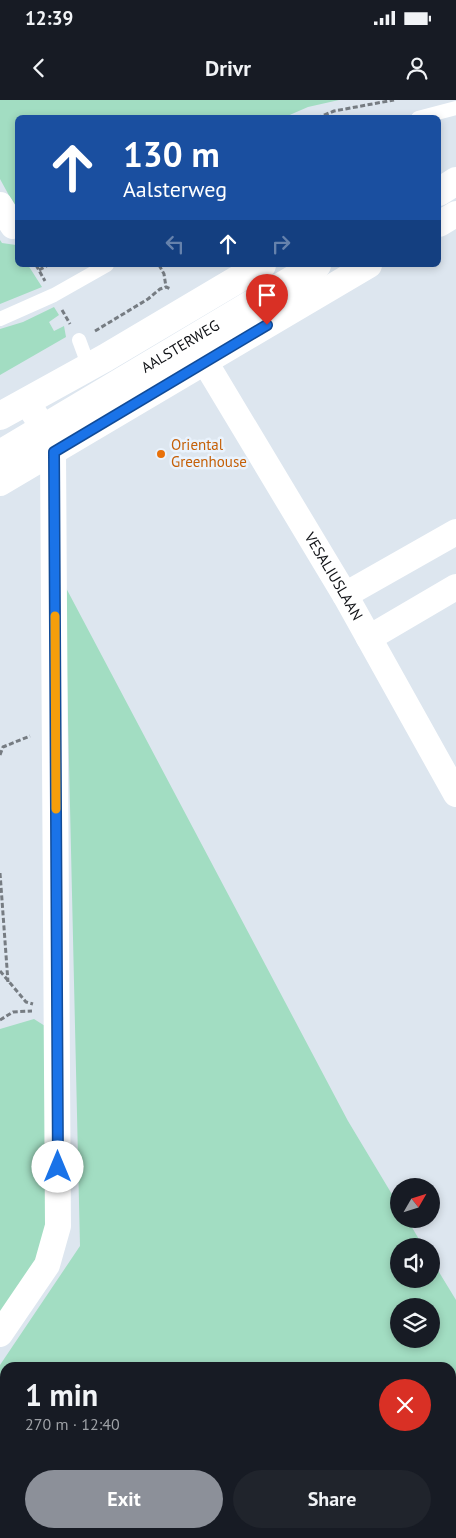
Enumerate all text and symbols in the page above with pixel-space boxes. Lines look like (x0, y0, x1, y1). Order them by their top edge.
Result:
text: 12:39 (25, 6, 73, 30)
icon: back (25, 54, 53, 82)
text: Drivr (205, 54, 251, 82)
icon: person (403, 54, 431, 82)
text: 130 m (123, 131, 220, 177)
icon: ahead (40, 135, 105, 200)
text: Aalsterweg (123, 175, 227, 203)
icon: left (161, 230, 189, 258)
icon: ahead (214, 230, 242, 258)
icon: right (267, 230, 295, 258)
pin (246, 274, 288, 325)
icon: arrive (253, 281, 281, 309)
street label: AALSTERWEG (138, 315, 223, 377)
place label: Oriental Greenhouse (171, 435, 247, 471)
marker: Oriental Greenhouse (155, 448, 167, 460)
street label: VESALIUSLAAN (300, 528, 367, 623)
position arrow (31, 1140, 83, 1192)
north arrow (390, 1178, 440, 1228)
map controls (390, 1178, 440, 1348)
button: sound (390, 1238, 440, 1288)
button: layers (390, 1298, 440, 1348)
text: 1 min (25, 1375, 98, 1414)
button: close (379, 1379, 431, 1431)
text: 270 m · 12:40 (25, 1414, 120, 1434)
button: Exit (25, 1470, 223, 1528)
button: Share (233, 1470, 431, 1528)

